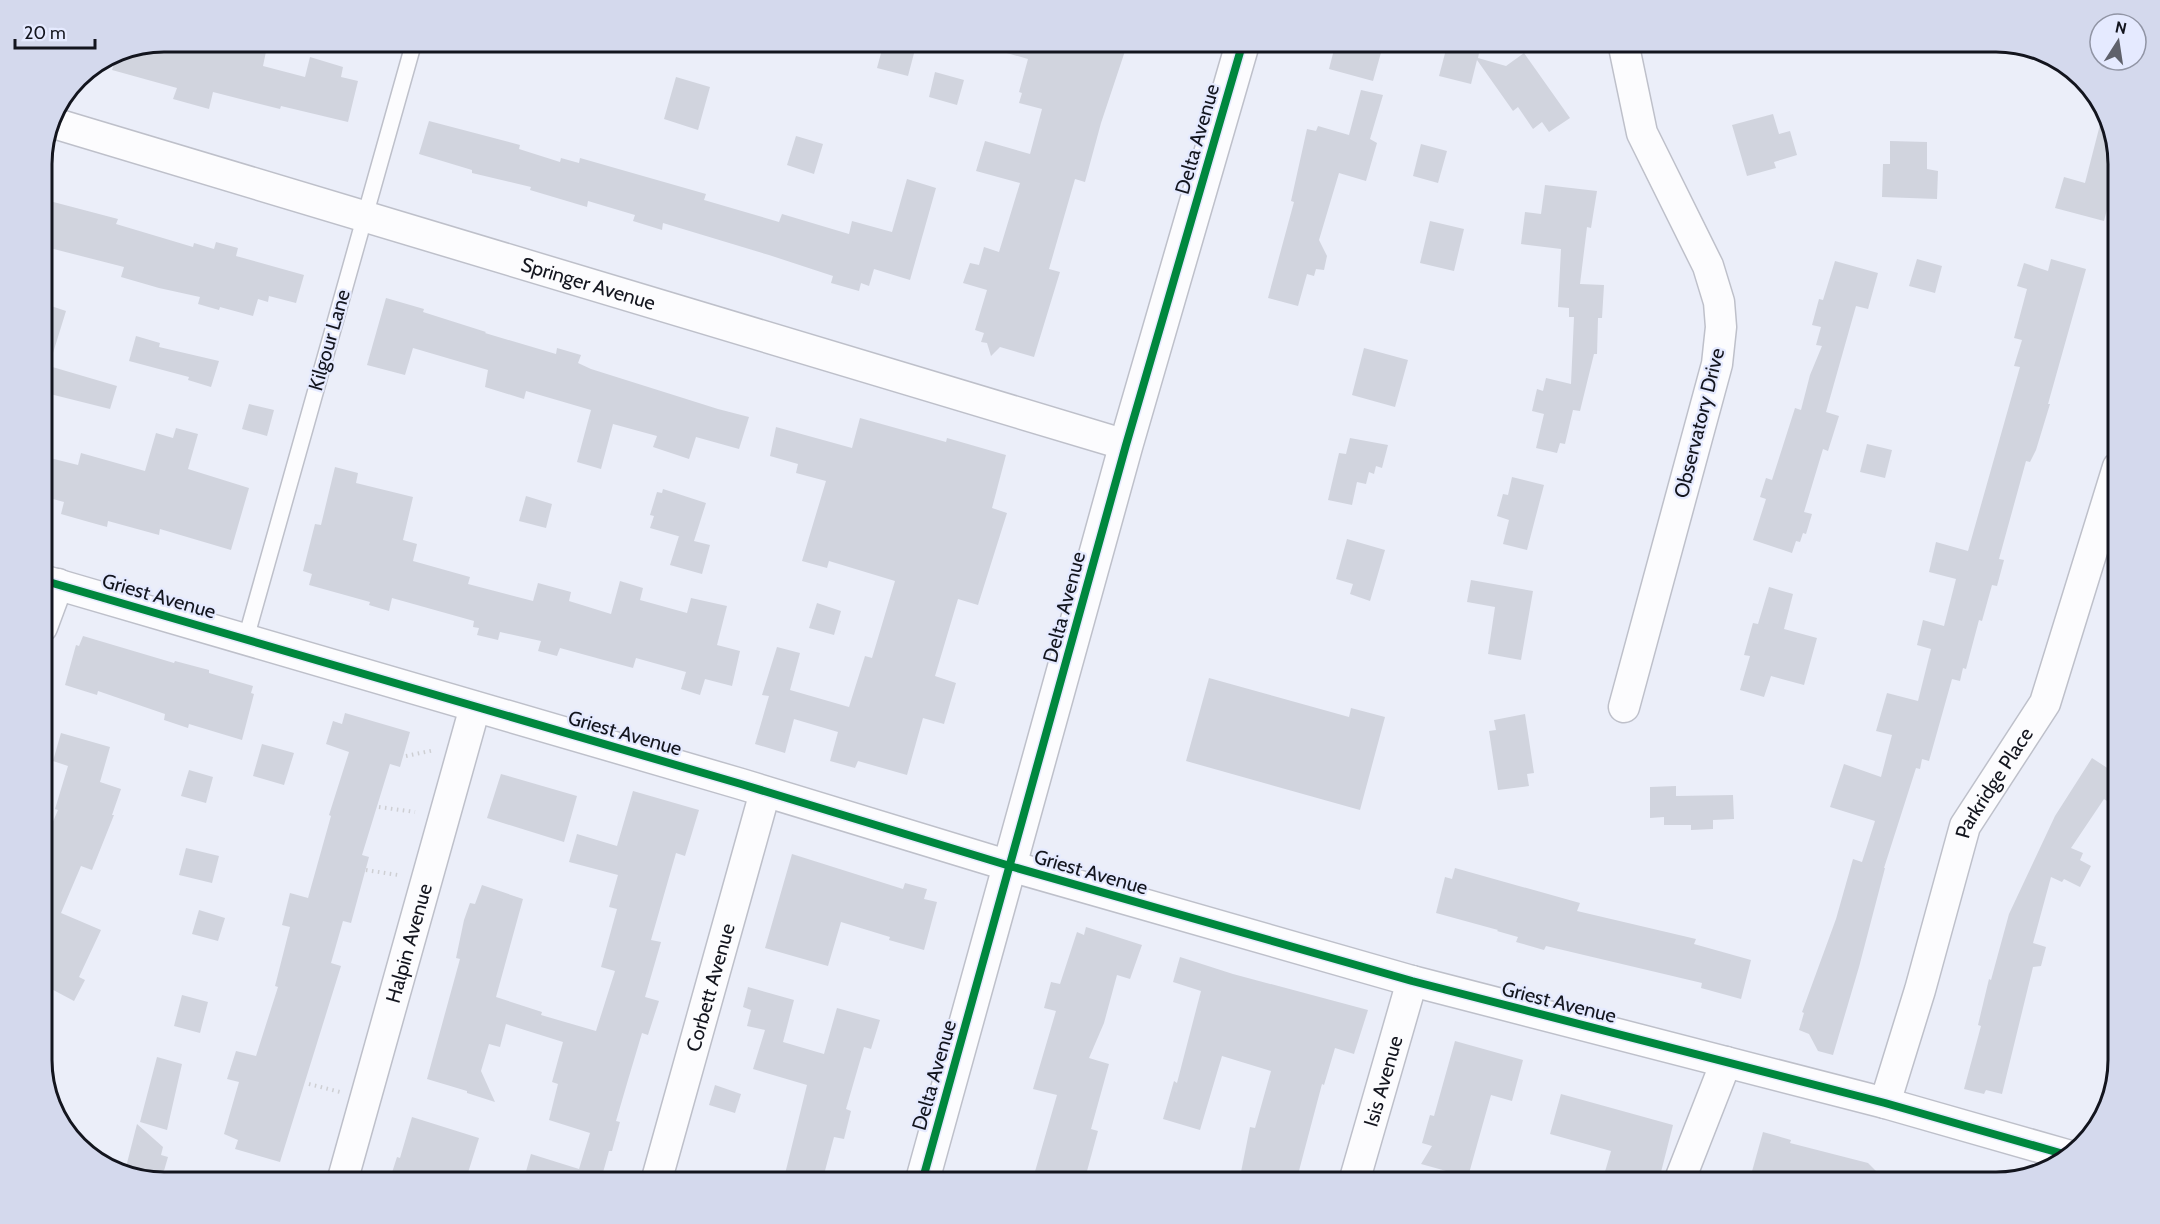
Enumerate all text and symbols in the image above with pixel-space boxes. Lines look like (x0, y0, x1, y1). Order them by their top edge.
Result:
scale bar (15, 12, 94, 50)
north arrow (2088, 12, 2148, 72)
text: N (2114, 17, 2129, 38)
text: 20 m (24, 22, 66, 44)
street label: Delta Avenue (1170, 81, 1224, 197)
street label: Springer Avenue (518, 252, 658, 315)
street label: Kilgour Lane (303, 287, 355, 393)
street label: Observatory Drive (1669, 345, 1729, 501)
street label: Delta Avenue (1038, 549, 1090, 665)
street label: Griest Avenue (99, 568, 219, 624)
street label: Griest Avenue (565, 705, 685, 761)
street label: Parkridge Place (1950, 723, 2038, 841)
street label: Griest Avenue (1031, 844, 1151, 900)
street label: Halpin Avenue (381, 881, 437, 1006)
street label: Corbett Avenue (681, 921, 740, 1054)
street label: Griest Avenue (1499, 976, 1619, 1028)
street label: Delta Avenue (907, 1017, 961, 1133)
street label: Isis Avenue (1359, 1033, 1408, 1129)

